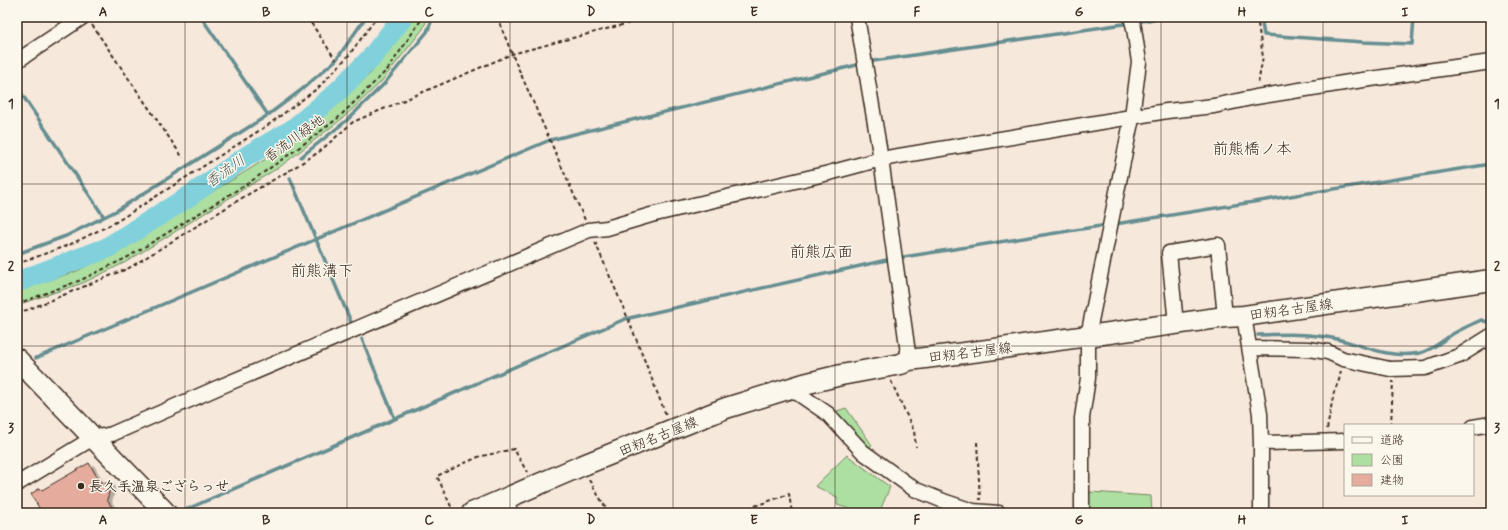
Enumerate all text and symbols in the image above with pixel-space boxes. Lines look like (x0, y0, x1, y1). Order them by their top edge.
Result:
text: A (99, 4, 107, 21)
text: B (262, 4, 271, 21)
text: C (424, 4, 434, 21)
text: D (587, 4, 596, 21)
text: E (750, 4, 758, 21)
text: F (914, 4, 921, 21)
text: G (1075, 4, 1084, 21)
text: H (1238, 4, 1247, 21)
text: I (1402, 4, 1409, 21)
text: 1 (8, 96, 14, 113)
text: 1 (1494, 96, 1500, 113)
street label: 香流川緑地 (261, 111, 328, 167)
district label: 前熊橋ノ本 (1212, 139, 1292, 160)
water label: 香流川 (201, 151, 250, 193)
district label: 前熊広面 (789, 242, 853, 263)
text: 2 (8, 258, 15, 275)
text: 2 (1494, 258, 1501, 275)
district label: 前熊溝下 (290, 261, 354, 282)
street label: 田籾名古屋線 (1248, 295, 1334, 325)
street label: 田籾名古屋線 (927, 339, 1013, 367)
street label: 田籾名古屋線 (616, 413, 701, 461)
text: 3 (8, 420, 14, 437)
text: 3 (1494, 420, 1500, 437)
legend (1344, 424, 1474, 496)
text: 道路 (1380, 433, 1404, 449)
text: 公園 (1380, 453, 1404, 469)
text: 建物 (1380, 473, 1404, 489)
place label: 長久手温泉ござらっせ (89, 478, 229, 496)
marker: 長久手温泉ござらっせ (76, 481, 86, 491)
text: A (99, 512, 107, 529)
text: B (262, 512, 271, 529)
text: C (424, 512, 434, 529)
text: D (587, 512, 596, 529)
text: E (750, 512, 758, 529)
text: F (914, 512, 921, 529)
text: G (1075, 512, 1084, 529)
text: H (1238, 512, 1247, 529)
text: I (1402, 512, 1409, 529)

